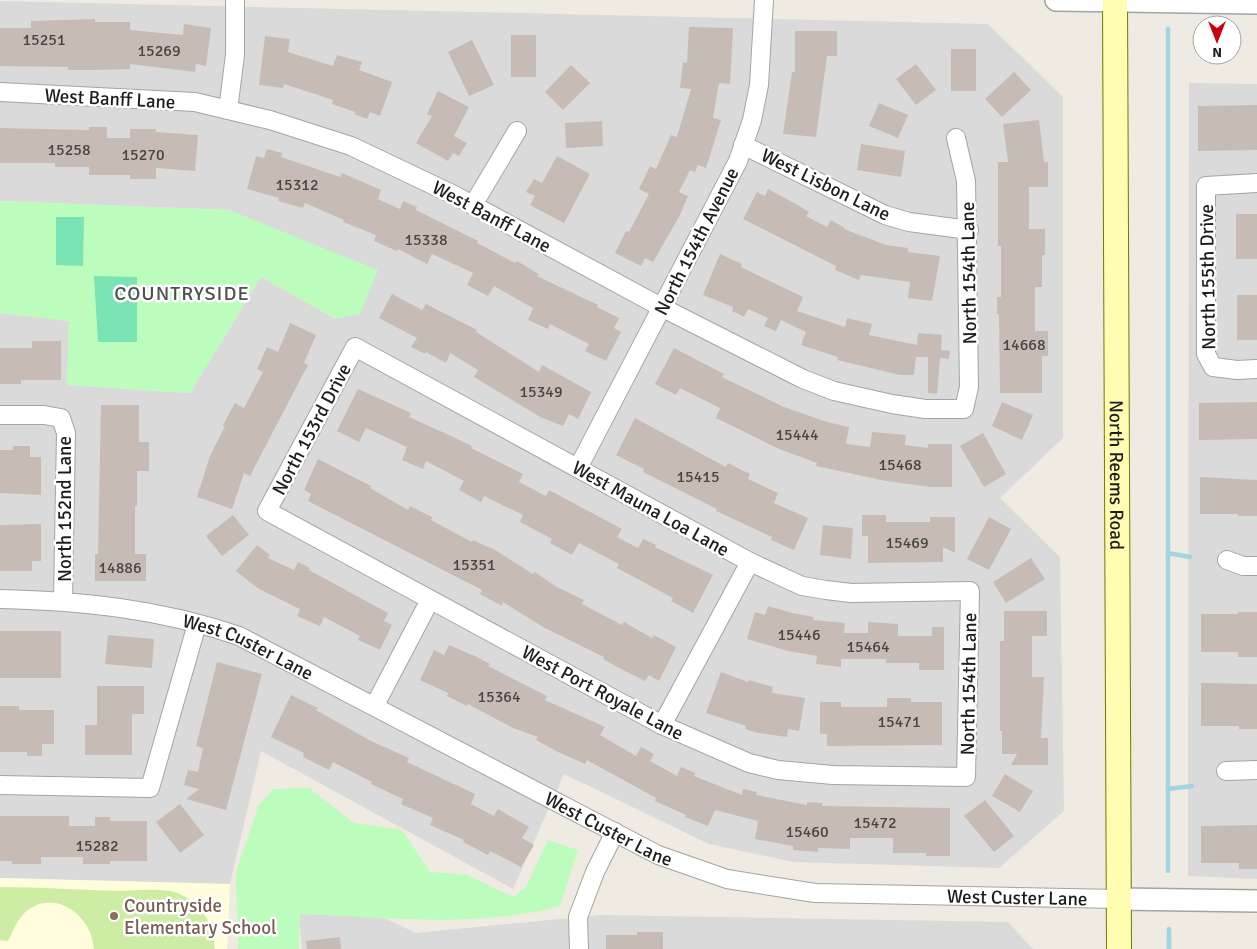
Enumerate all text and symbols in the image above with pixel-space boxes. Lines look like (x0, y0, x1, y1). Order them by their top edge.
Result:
north arrow (1192, 15, 1242, 65)
house number: 15251 (22, 30, 66, 50)
house number: 15269 (137, 41, 181, 61)
text: N (1212, 44, 1222, 61)
street label: West Banff Lane (44, 84, 176, 114)
house number: 15258 (47, 140, 91, 160)
street label: West Lisbon Lane (757, 143, 894, 227)
house number: 15270 (121, 145, 165, 165)
street label: North 154th Avenue (649, 164, 745, 319)
house number: 15312 (275, 175, 319, 195)
street label: West Banff Lane (428, 176, 555, 258)
street label: North 154th Lane (956, 202, 982, 344)
street label: North 155th Drive (1195, 204, 1221, 350)
house number: 15338 (404, 230, 448, 250)
district label: COUNTRYSIDE (114, 281, 250, 306)
house number: 14668 (1002, 335, 1046, 355)
street label: North 153rd Drive (267, 360, 357, 499)
house number: 15349 (519, 382, 563, 402)
street label: North Reems Road (1104, 400, 1128, 550)
house number: 15444 (775, 425, 819, 445)
street label: North 152nd Lane (53, 436, 77, 582)
house number: 15468 (878, 455, 922, 475)
street label: West Mauna Loa Lane (568, 456, 733, 562)
house number: 15415 (676, 467, 720, 487)
house number: 15469 (885, 533, 929, 553)
house number: 15351 (452, 555, 496, 575)
house number: 14886 (98, 558, 142, 578)
street label: West Custer Lane (180, 609, 317, 686)
street label: North 154th Lane (956, 613, 982, 755)
house number: 15446 (777, 625, 821, 645)
house number: 15464 (846, 637, 890, 657)
street label: West Port Royale Lane (518, 640, 688, 746)
house number: 15364 (477, 687, 521, 707)
house number: 15471 (877, 712, 921, 732)
street label: West Custer Lane (540, 787, 676, 872)
house number: 15472 (853, 813, 897, 833)
house number: 15460 (785, 822, 829, 842)
house number: 15282 (75, 836, 119, 856)
street label: West Custer Lane (947, 885, 1088, 911)
place label: Countryside Elementary School (124, 894, 277, 940)
marker: Countryside Elementary School (108, 910, 120, 922)

